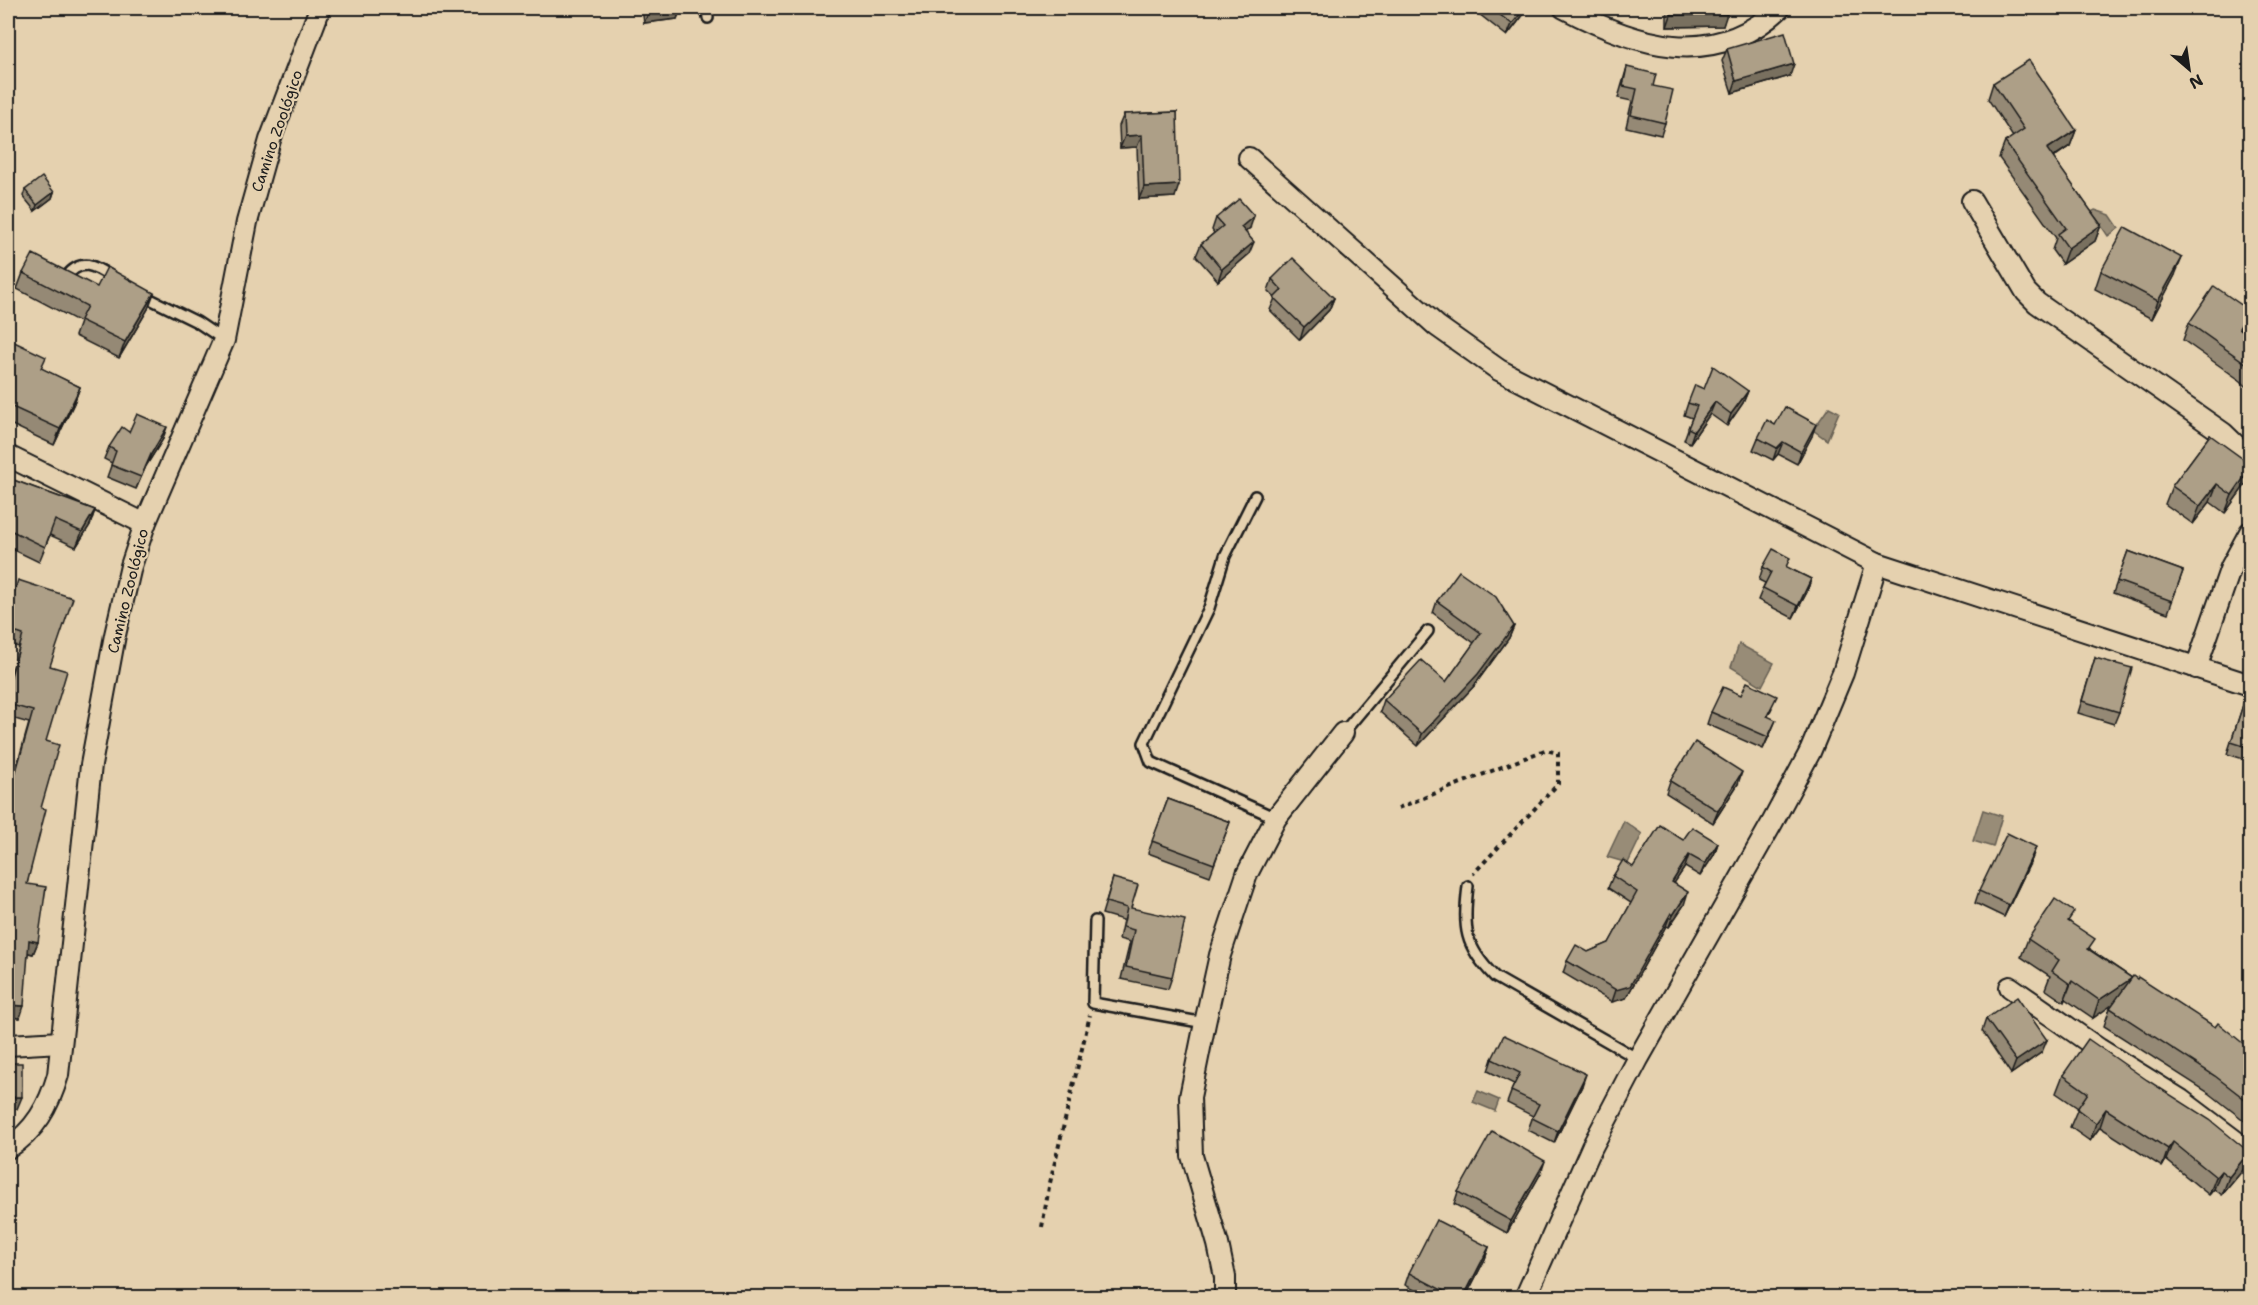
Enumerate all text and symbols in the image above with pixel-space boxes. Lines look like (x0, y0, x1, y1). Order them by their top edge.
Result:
north arrow (2159, 39, 2219, 99)
street label: Camino Zoológico (247, 67, 307, 195)
text: N (2185, 69, 2207, 94)
street label: Camino Zoológico (103, 527, 153, 655)

